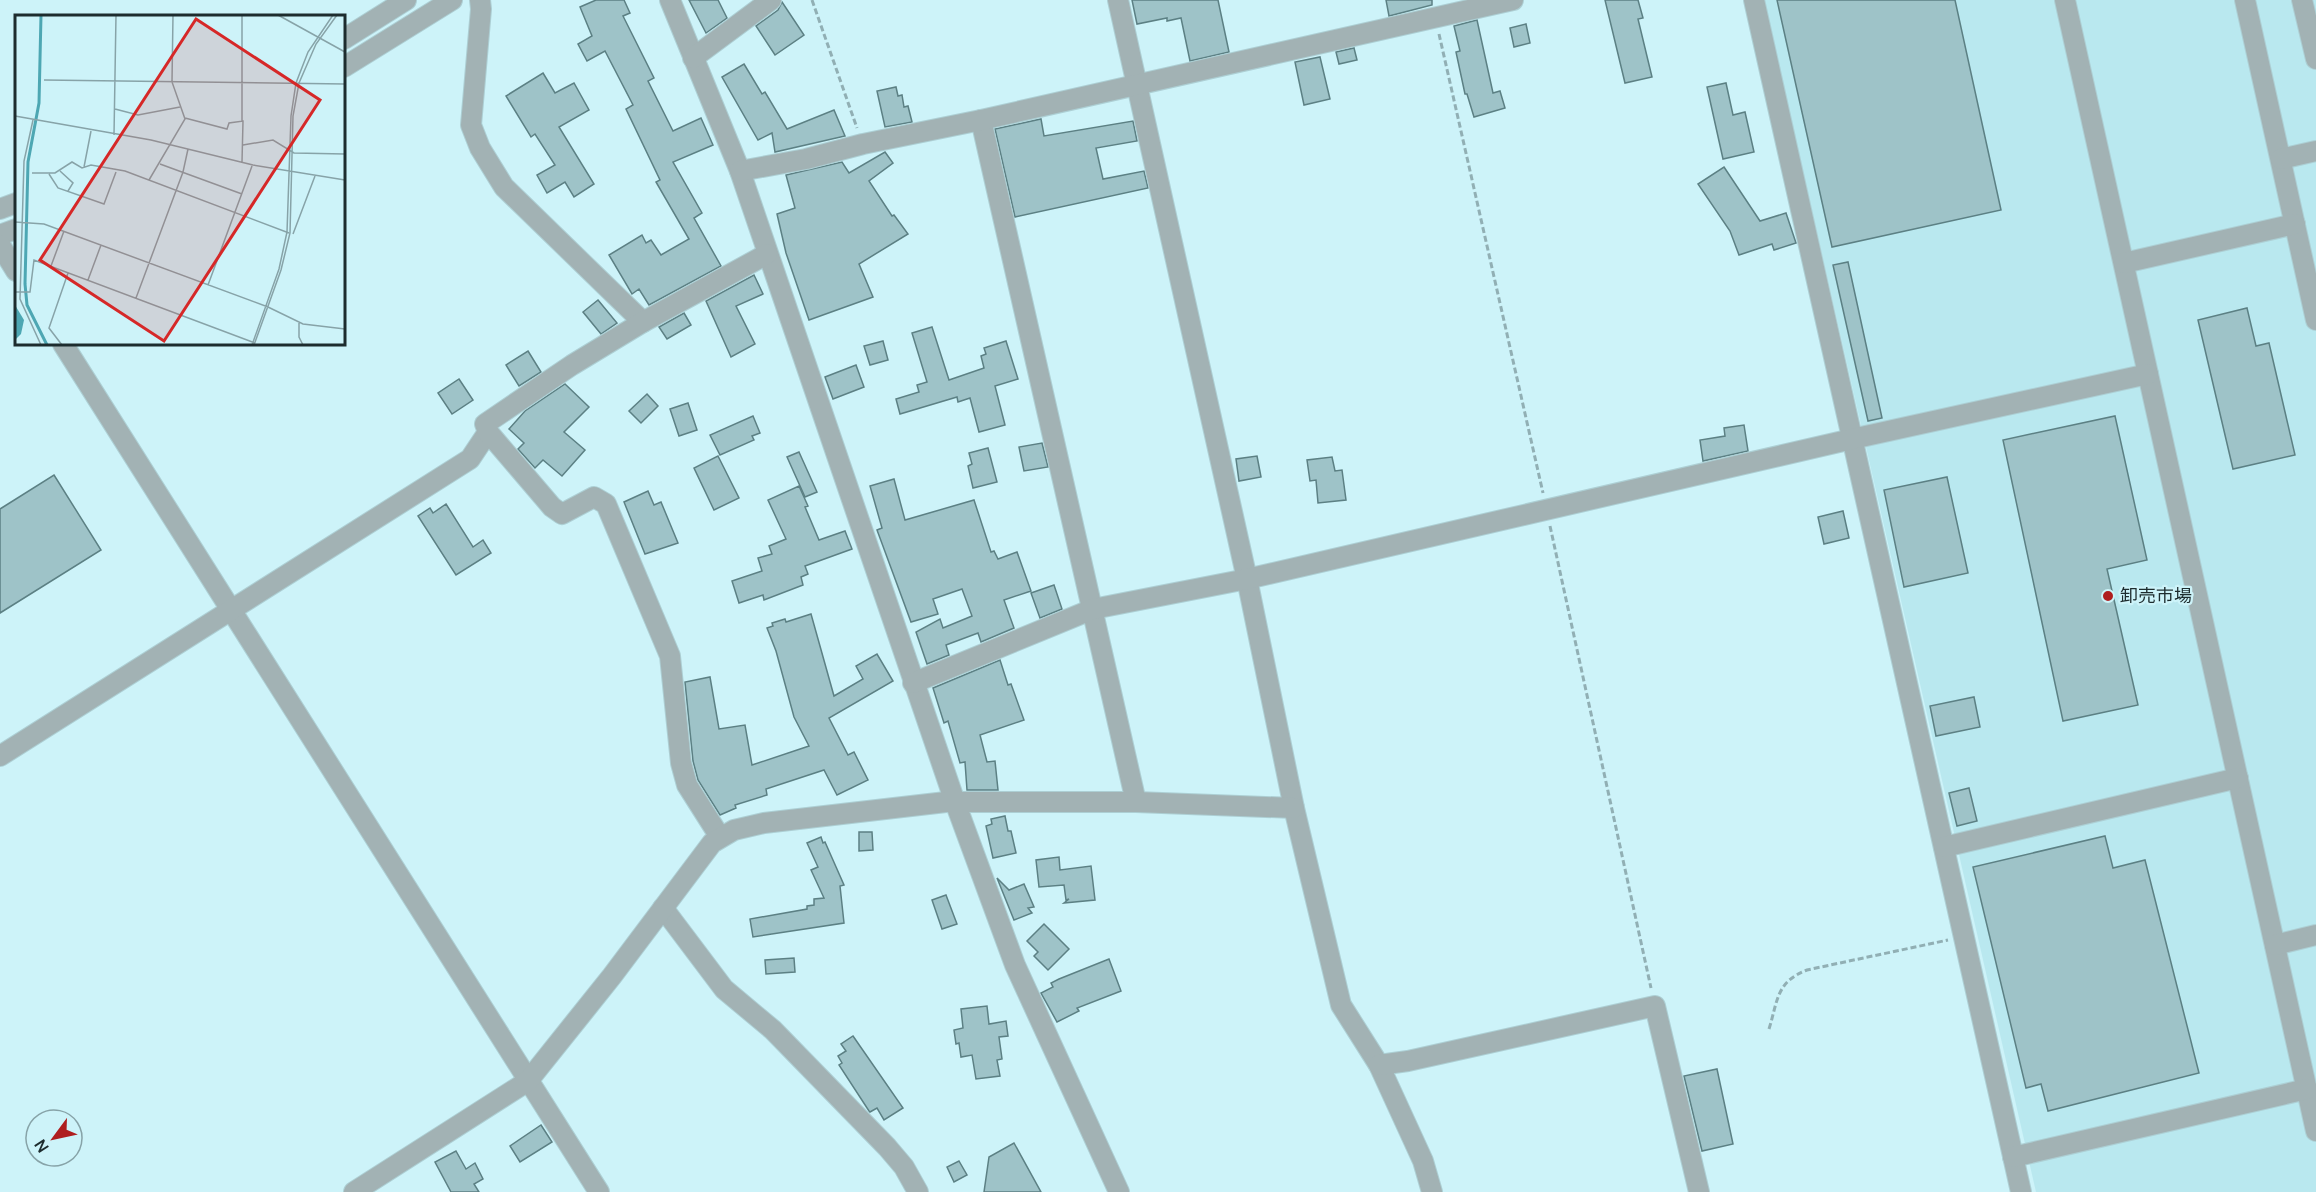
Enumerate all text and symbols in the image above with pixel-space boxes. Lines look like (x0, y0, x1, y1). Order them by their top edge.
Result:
inset map (15, 15, 345, 345)
place label: 卸売市場 (2120, 583, 2192, 607)
marker: 卸売市場 (2101, 589, 2115, 603)
north arrow (24, 1108, 84, 1168)
text: N (29, 1135, 54, 1157)

